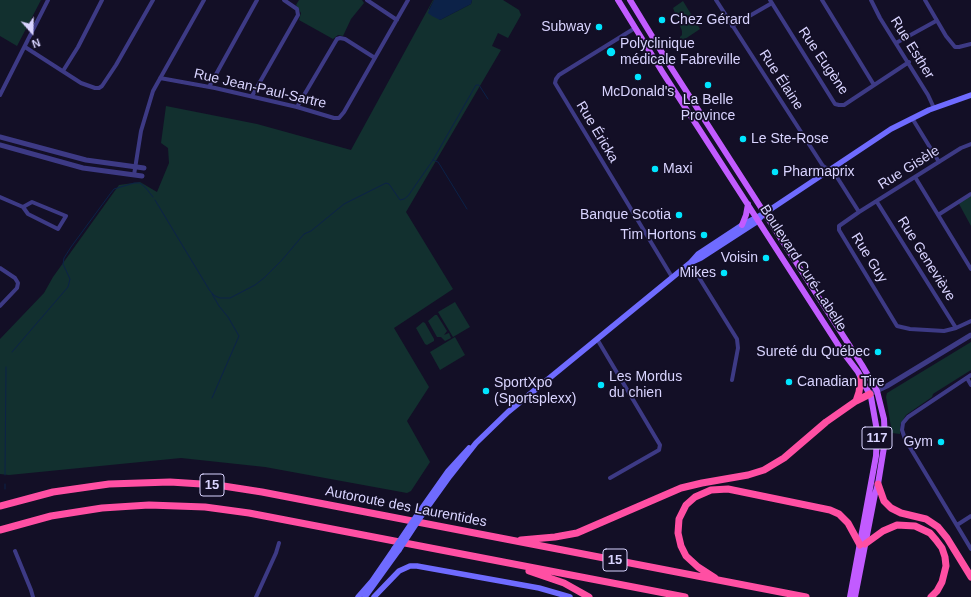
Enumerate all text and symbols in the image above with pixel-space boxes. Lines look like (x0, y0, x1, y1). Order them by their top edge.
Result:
north arrow (12, 12, 52, 52)
place label: Chez Gérard (670, 12, 750, 28)
street label: Rue Esther (886, 14, 938, 82)
marker: Chez Gérard (657, 15, 667, 25)
place label: Subway (541, 19, 591, 35)
marker: Subway (594, 22, 604, 32)
street label: Rue Eugène (794, 24, 852, 98)
text: N (30, 36, 42, 50)
place label: Polyclinique médicale Fabreville (620, 36, 741, 68)
marker: Polyclinique médicale Fabreville (605, 46, 617, 58)
street label: Rue Élaine (755, 47, 807, 113)
street label: Rue Jean-Paul-Sartre (192, 66, 328, 112)
marker: McDonald's (633, 72, 643, 82)
marker: La Belle Province (703, 80, 713, 90)
place label: McDonald's (602, 84, 674, 100)
place label: La Belle Province (681, 92, 735, 124)
street label: Rue Éricka (572, 98, 622, 166)
place label: Le Ste-Rose (751, 131, 829, 147)
marker: Le Ste-Rose (738, 134, 748, 144)
street label: Rue Gisèle (875, 143, 943, 193)
place label: Maxi (663, 161, 693, 177)
marker: Maxi (650, 164, 660, 174)
place label: Pharmaprix (783, 164, 855, 180)
marker: Pharmaprix (770, 167, 780, 177)
street label: Boulevard Curé-Labelle (756, 202, 850, 334)
place label: Banque Scotia (580, 207, 671, 223)
marker: Banque Scotia (674, 210, 684, 220)
street label: Rue Geneviève (893, 214, 959, 304)
place label: Tim Hortons (620, 227, 696, 243)
marker: Tim Hortons (699, 230, 709, 240)
street label: Rue Guy (847, 230, 891, 286)
place label: Voisin (721, 250, 758, 266)
marker: Voisin (761, 253, 771, 263)
place label: Mikes (679, 265, 716, 281)
marker: Mikes (719, 268, 729, 278)
place label: Sureté du Québec (756, 344, 870, 360)
marker: Sureté du Québec (873, 347, 883, 357)
place label: Les Mordus du chien (609, 369, 682, 402)
place label: Canadian Tire (797, 374, 884, 390)
place label: SportXpo (Sportsplexx) (494, 375, 576, 408)
marker: Canadian Tire (784, 377, 794, 387)
marker: Les Mordus du chien (596, 380, 606, 390)
marker: SportXpo (Sportsplexx) (481, 386, 491, 396)
road number: 117 (862, 427, 892, 449)
place label: Gym (903, 434, 933, 450)
marker: Gym (936, 437, 946, 447)
road number: 15 (200, 474, 224, 496)
street label: Autoroute des Laurentides (324, 483, 488, 531)
road number: 15 (603, 549, 627, 571)

